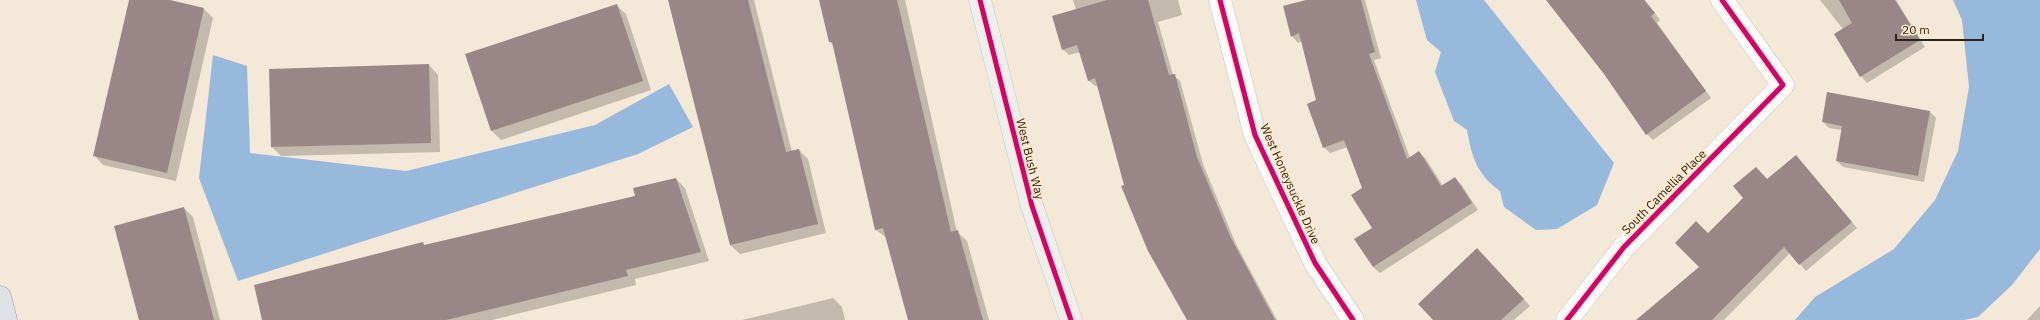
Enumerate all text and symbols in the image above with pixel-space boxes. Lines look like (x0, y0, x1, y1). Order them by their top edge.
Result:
scale bar (1896, 16, 1983, 42)
text: 20 m (1902, 22, 1930, 37)
street label: West Bush Way (1013, 117, 1048, 201)
street label: West Honeysuckle Drive (1257, 121, 1324, 247)
street label: South Camellia Place (1618, 146, 1709, 237)

